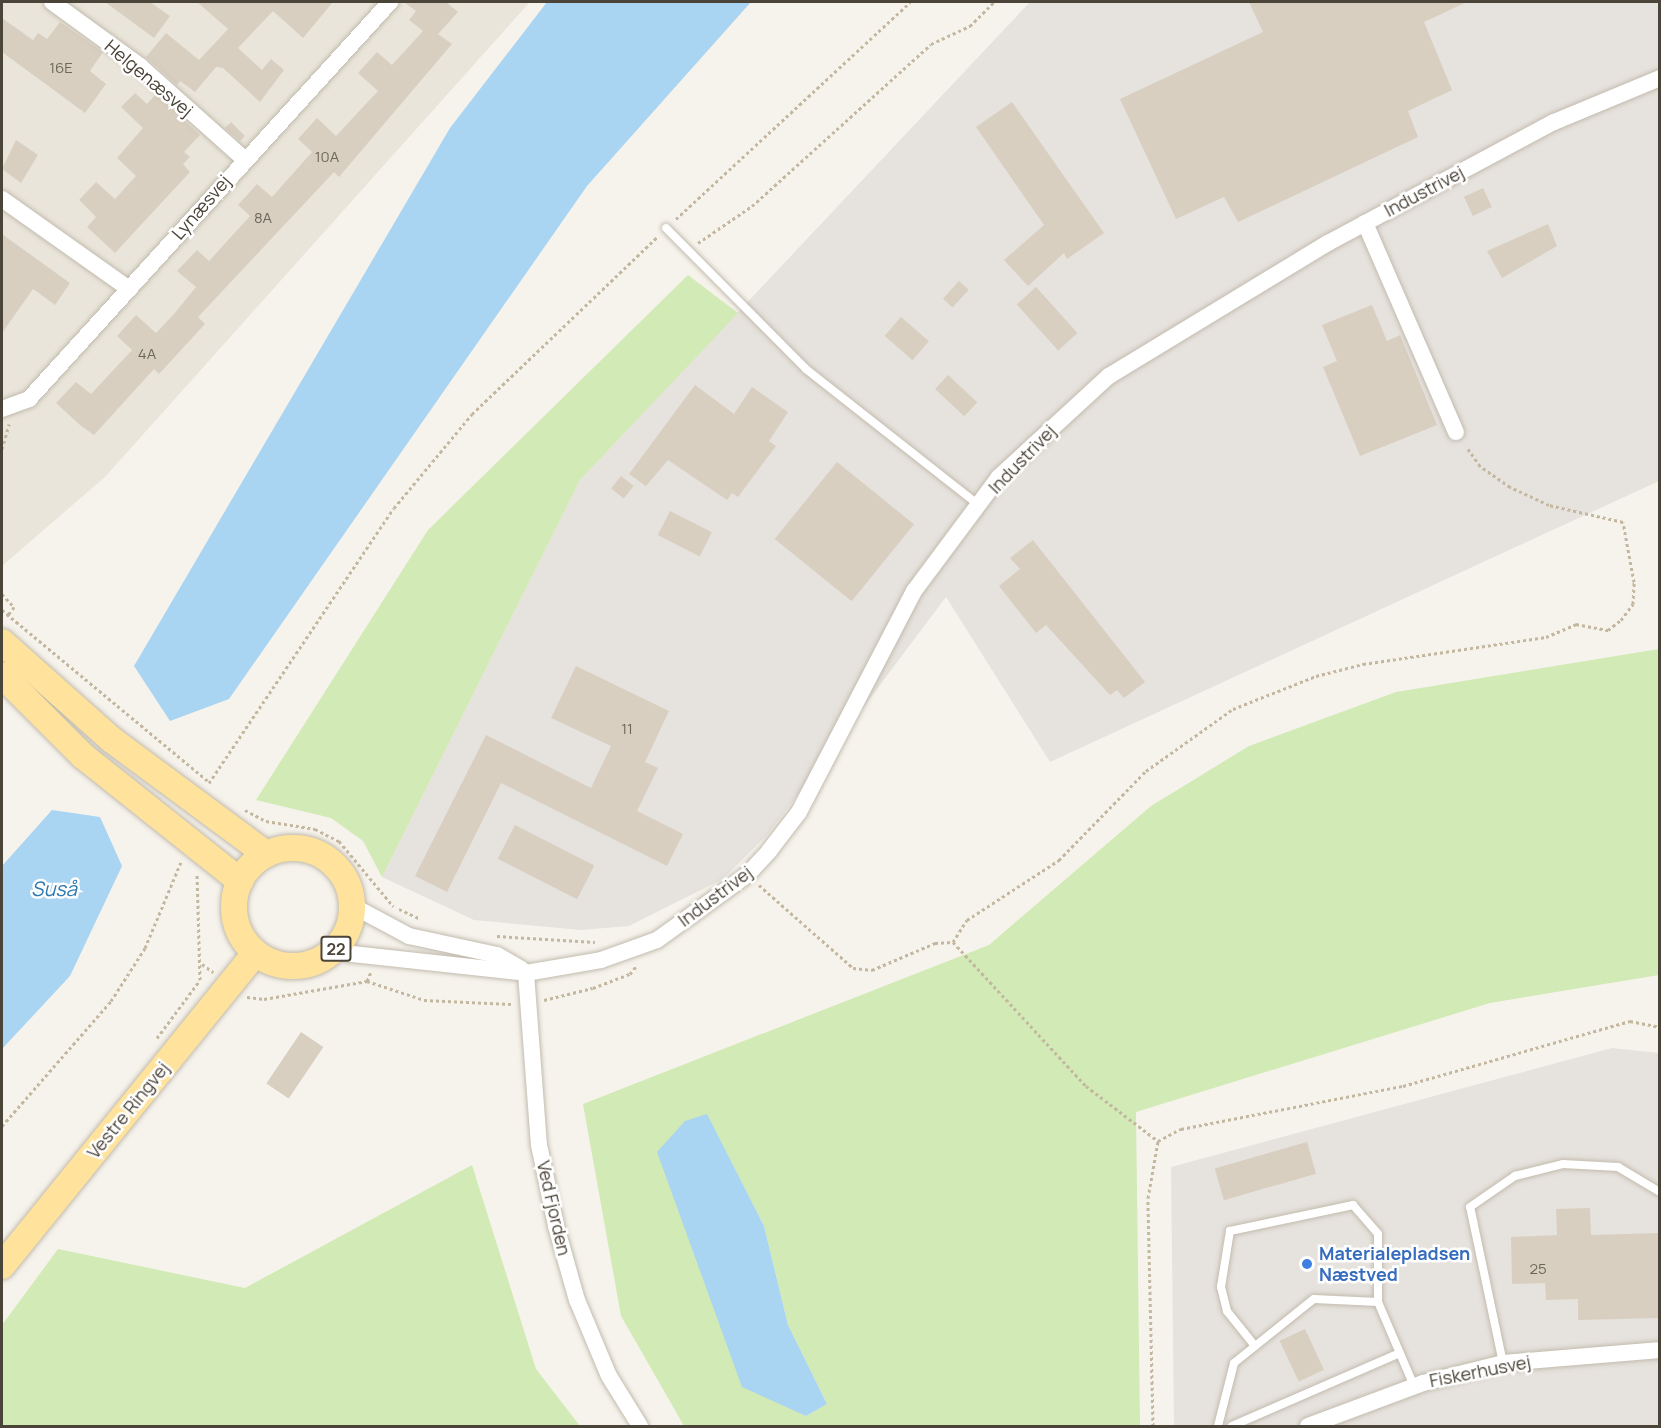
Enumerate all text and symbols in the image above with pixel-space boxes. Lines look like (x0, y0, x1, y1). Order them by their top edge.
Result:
street label: Helgenæsvej (100, 35, 198, 121)
house number: 16E (49, 59, 73, 77)
house number: 10A (315, 148, 339, 166)
street label: Industrivej (1380, 161, 1468, 221)
street label: Lynæsvej (167, 170, 235, 244)
house number: 8A (254, 209, 272, 227)
house number: 4A (138, 345, 156, 363)
street label: Industrivej (984, 420, 1060, 498)
house number: 11 (621, 720, 633, 738)
street label: Industrivej (674, 861, 756, 931)
water label: Suså (31, 876, 77, 900)
road number: 22 (320, 936, 352, 962)
street label: Vestre Ringvej (82, 1057, 174, 1163)
street label: Ved Fjorden (533, 1158, 575, 1258)
place label: Materialepladsen Næstved (1319, 1243, 1470, 1286)
marker: Materialepladsen Næstved (1300, 1257, 1314, 1271)
house number: 25 (1529, 1260, 1547, 1278)
street label: Fiskerhusvej (1428, 1351, 1532, 1391)

